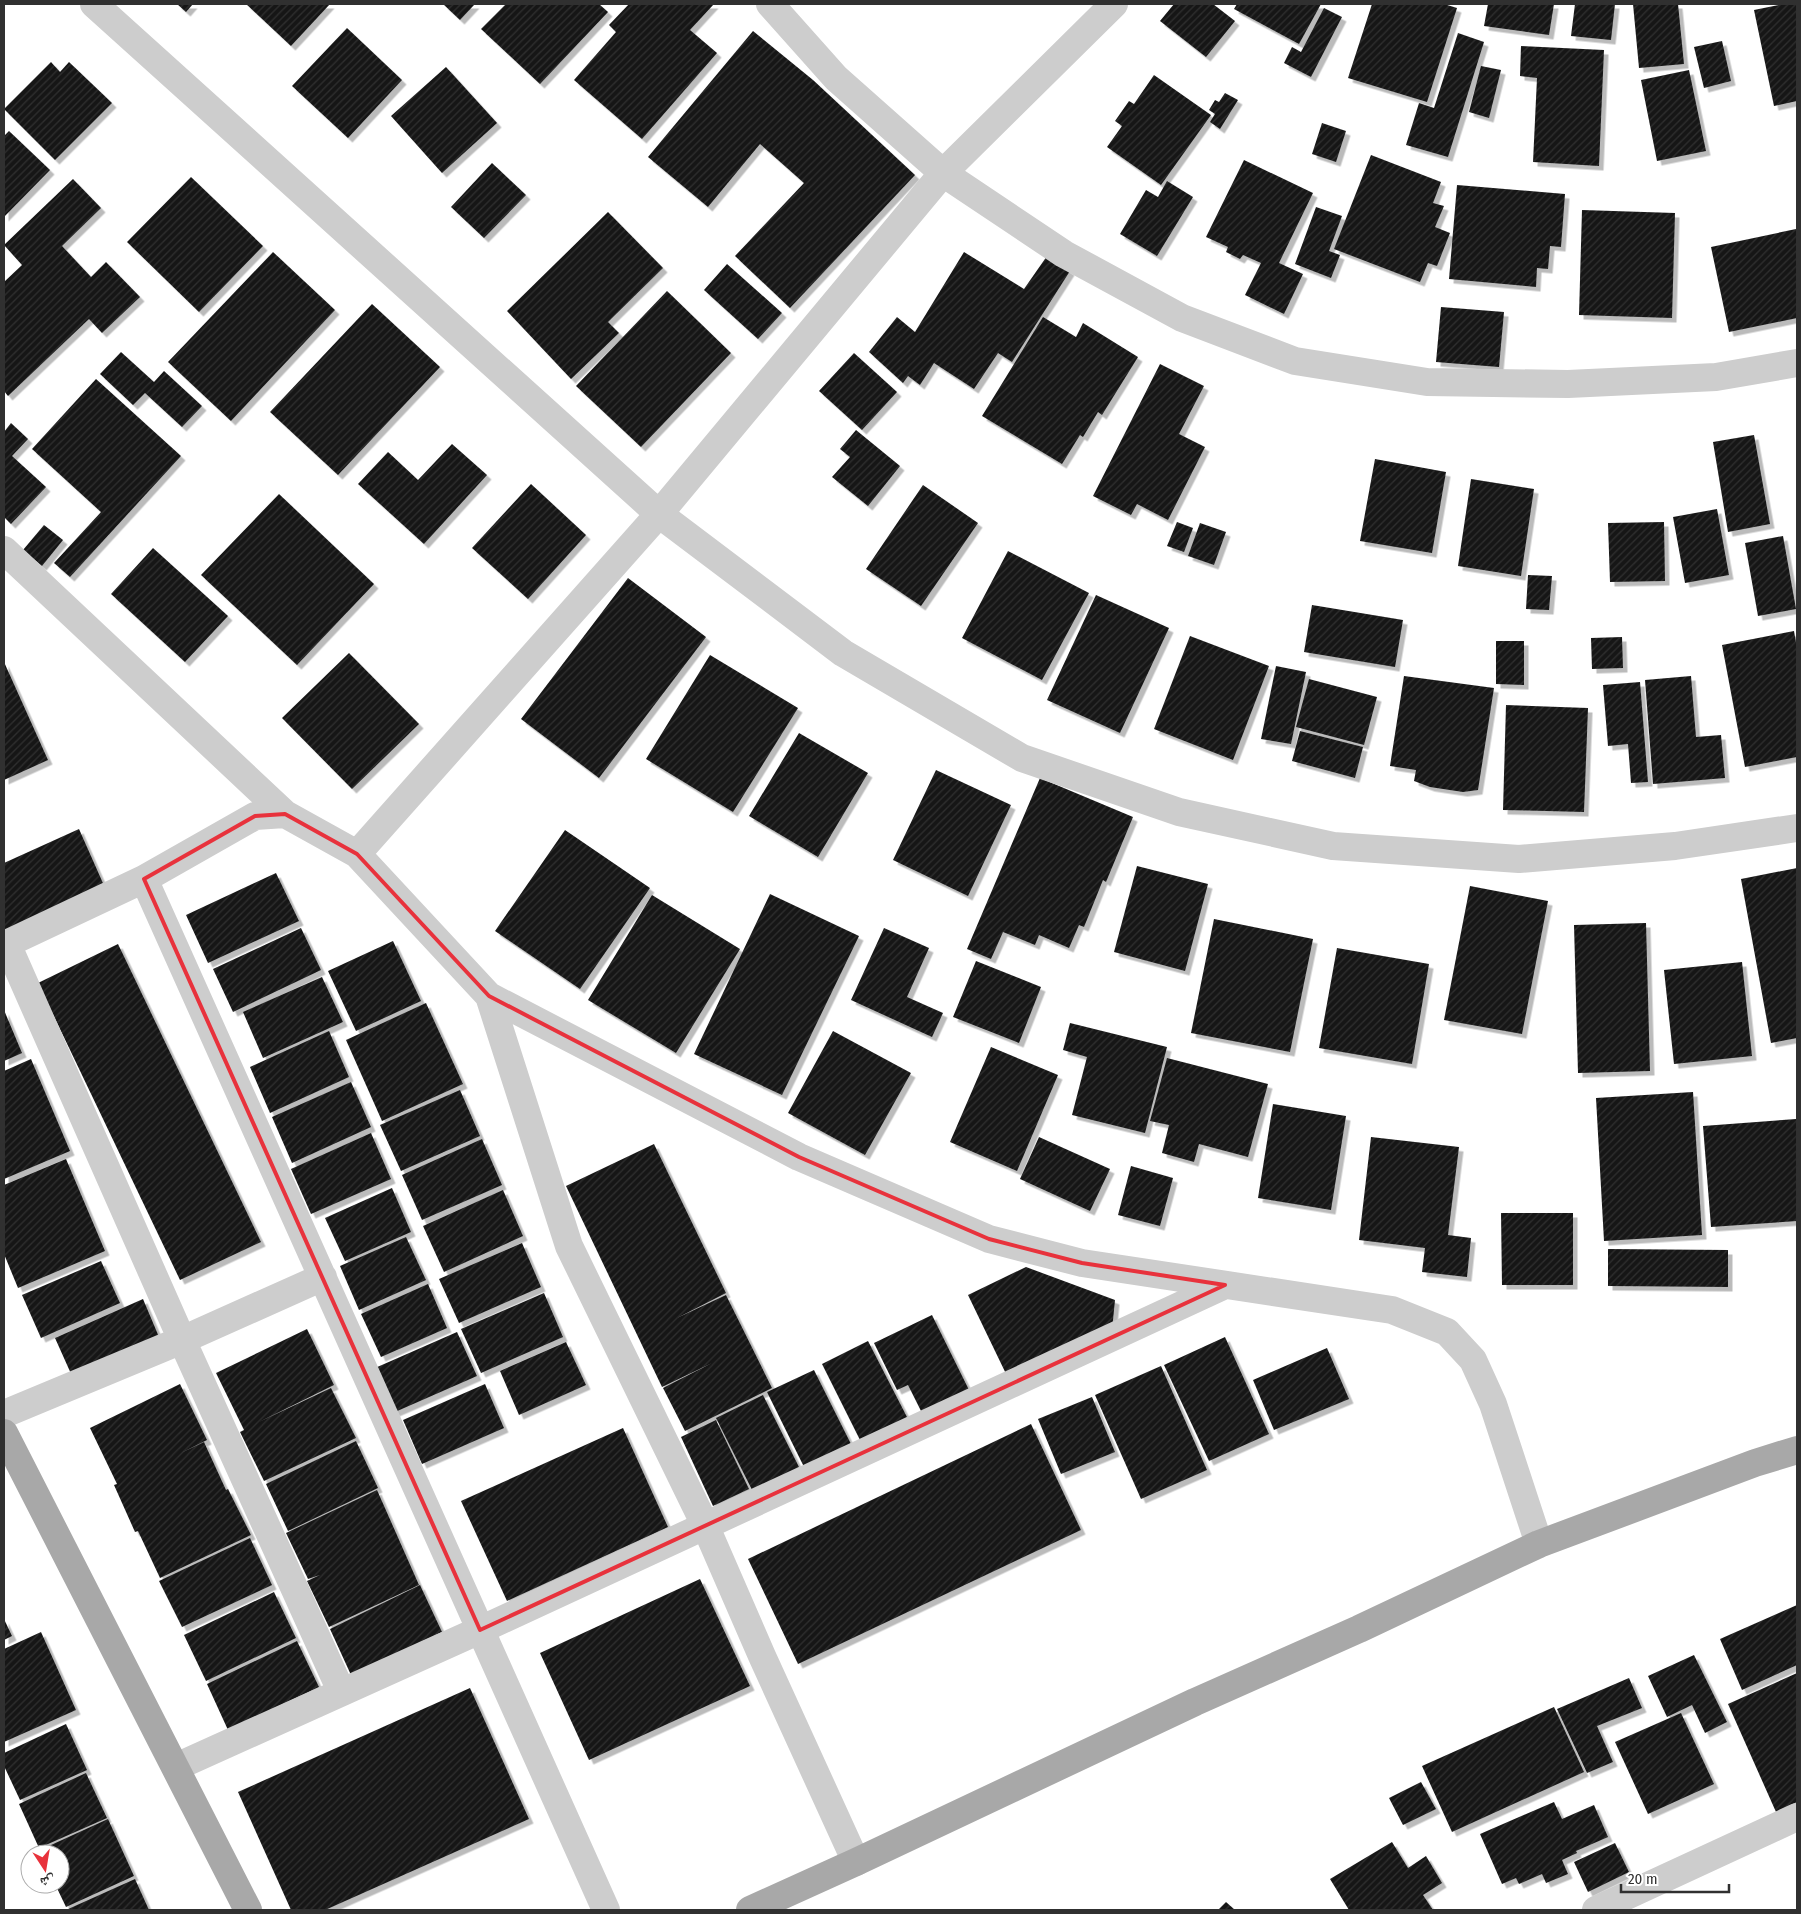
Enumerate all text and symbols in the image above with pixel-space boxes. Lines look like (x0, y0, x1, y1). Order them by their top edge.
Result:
north arrow (20, 1844, 70, 1894)
scale bar (1621, 1862, 1728, 1894)
text: 20 m (1628, 1870, 1658, 1888)
text: ش (38, 1871, 57, 1891)

